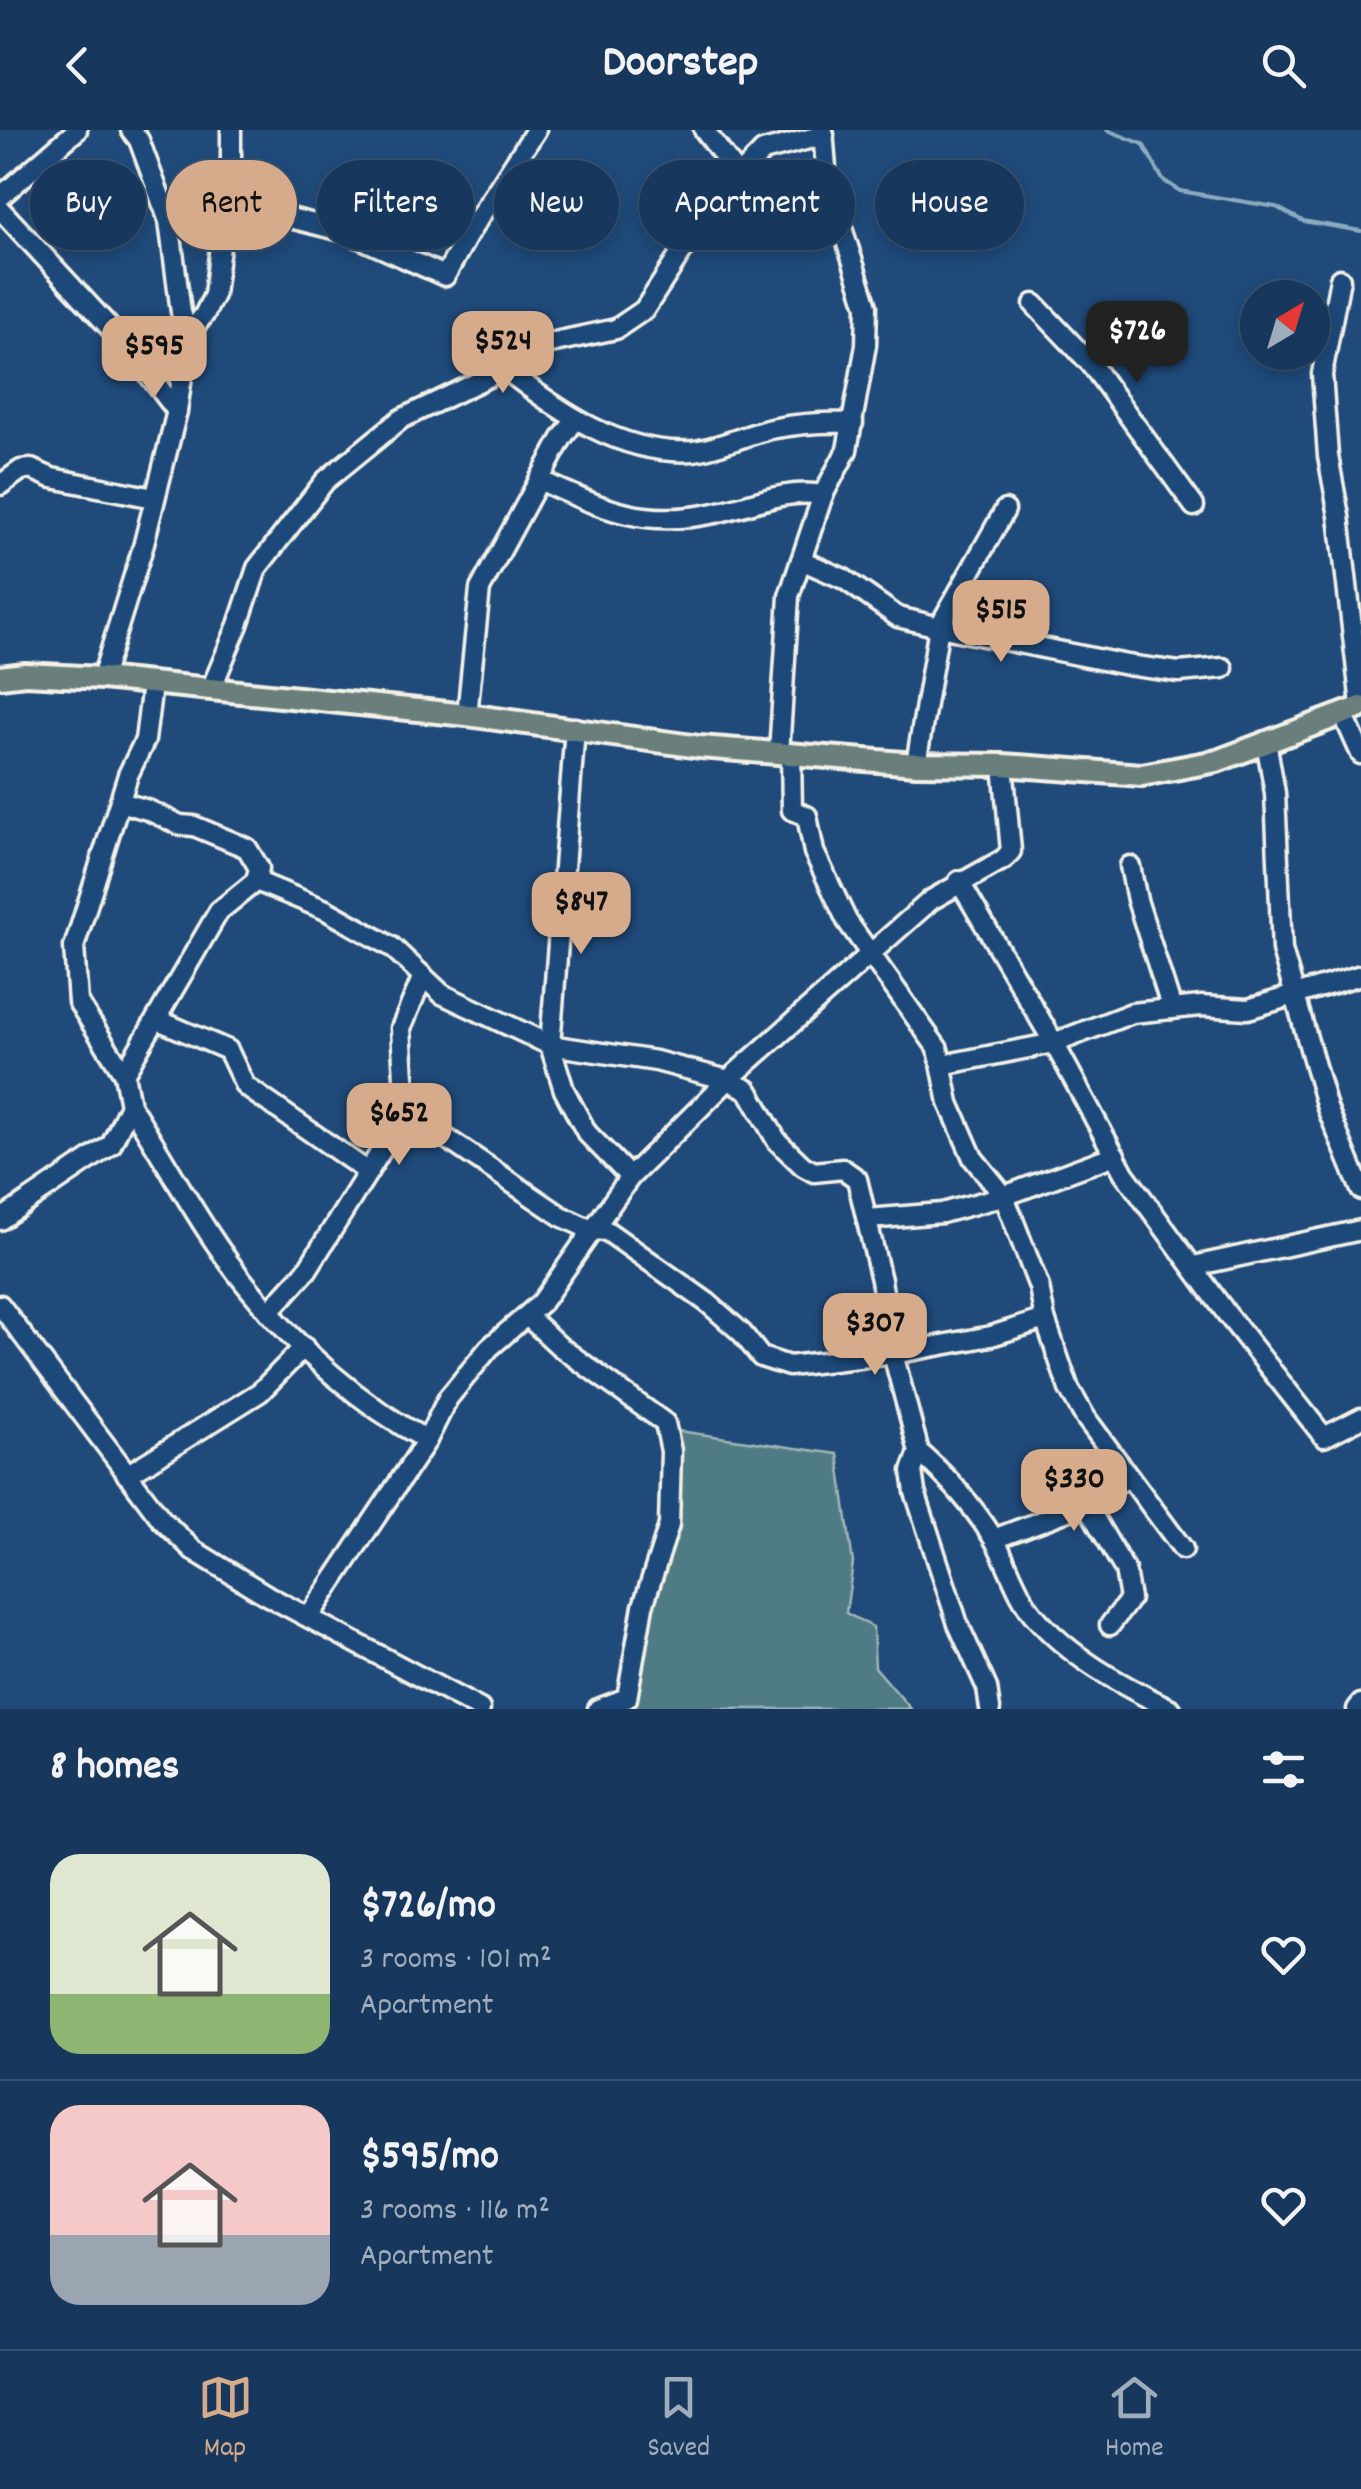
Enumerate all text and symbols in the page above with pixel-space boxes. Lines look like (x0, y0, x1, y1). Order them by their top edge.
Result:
text: Doorstep (602, 33, 759, 97)
icon: back (50, 38, 105, 93)
icon: search (1256, 38, 1311, 93)
chip: Buy (30, 160, 146, 250)
chip: Rent (166, 160, 297, 250)
chip: Filters (317, 160, 474, 250)
chip: New (494, 160, 619, 250)
chip: Apartment (639, 160, 855, 250)
chip: House (875, 160, 1024, 250)
north arrow (1240, 280, 1330, 370)
map controls (1240, 280, 1330, 370)
pin: $726 (1078, 301, 1196, 386)
text: $726 (1108, 310, 1166, 356)
pin: $524 (444, 311, 562, 396)
pin: $595 (95, 316, 213, 401)
text: $524 (474, 320, 532, 366)
text: $595 (124, 325, 184, 371)
pin: $515 (942, 580, 1060, 665)
text: $515 (975, 589, 1027, 635)
pin: $847 (522, 872, 640, 957)
text: $847 (554, 881, 608, 927)
pin: $652 (340, 1083, 458, 1168)
text: $652 (369, 1092, 429, 1138)
pin: $307 (816, 1293, 934, 1378)
text: $307 (845, 1302, 905, 1348)
pin: $330 (1015, 1449, 1133, 1534)
text: $330 (1043, 1458, 1105, 1504)
text: 8 homes (50, 1739, 179, 1799)
icon: filters (1256, 1742, 1311, 1797)
text: $726/mo (360, 1878, 496, 1938)
icon: home (130, 1894, 250, 2014)
icon: heart (1256, 1927, 1311, 1982)
text: 3 rooms · 101 m² (360, 1938, 552, 1984)
text: Apartment (360, 1984, 494, 2030)
text: $595/mo (360, 2129, 499, 2189)
icon: home (130, 2145, 250, 2265)
icon: heart (1256, 2178, 1311, 2233)
text: 3 rooms · 116 m² (360, 2189, 550, 2235)
text: Apartment (360, 2235, 494, 2281)
tab: Map (198, 2370, 253, 2470)
tab: Saved (648, 2370, 710, 2470)
tab: Home (1105, 2370, 1163, 2470)

